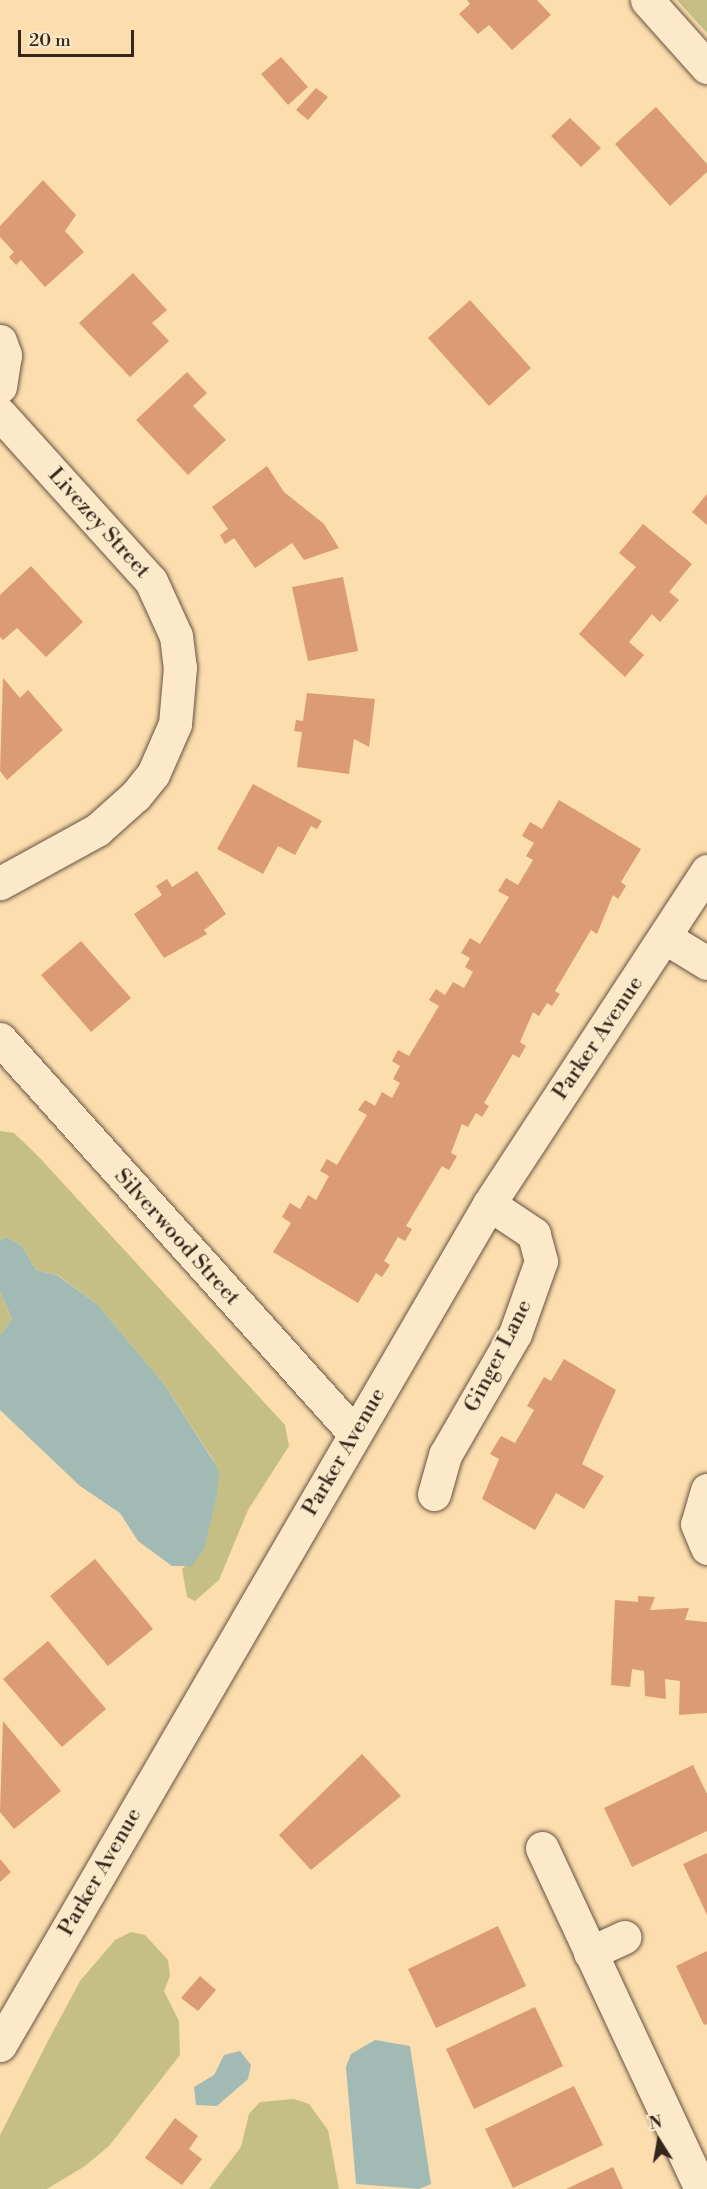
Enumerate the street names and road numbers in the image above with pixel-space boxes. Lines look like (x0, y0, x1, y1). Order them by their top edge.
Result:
street label: Livezey Street (42, 462, 156, 584)
street label: Parker Avenue (547, 971, 649, 1105)
street label: Silverwood Street (109, 1163, 245, 1311)
street label: Ginger Lane (458, 1295, 538, 1417)
street label: Parker Avenue (297, 1383, 391, 1521)
street label: Parker Avenue (53, 1803, 147, 1941)

